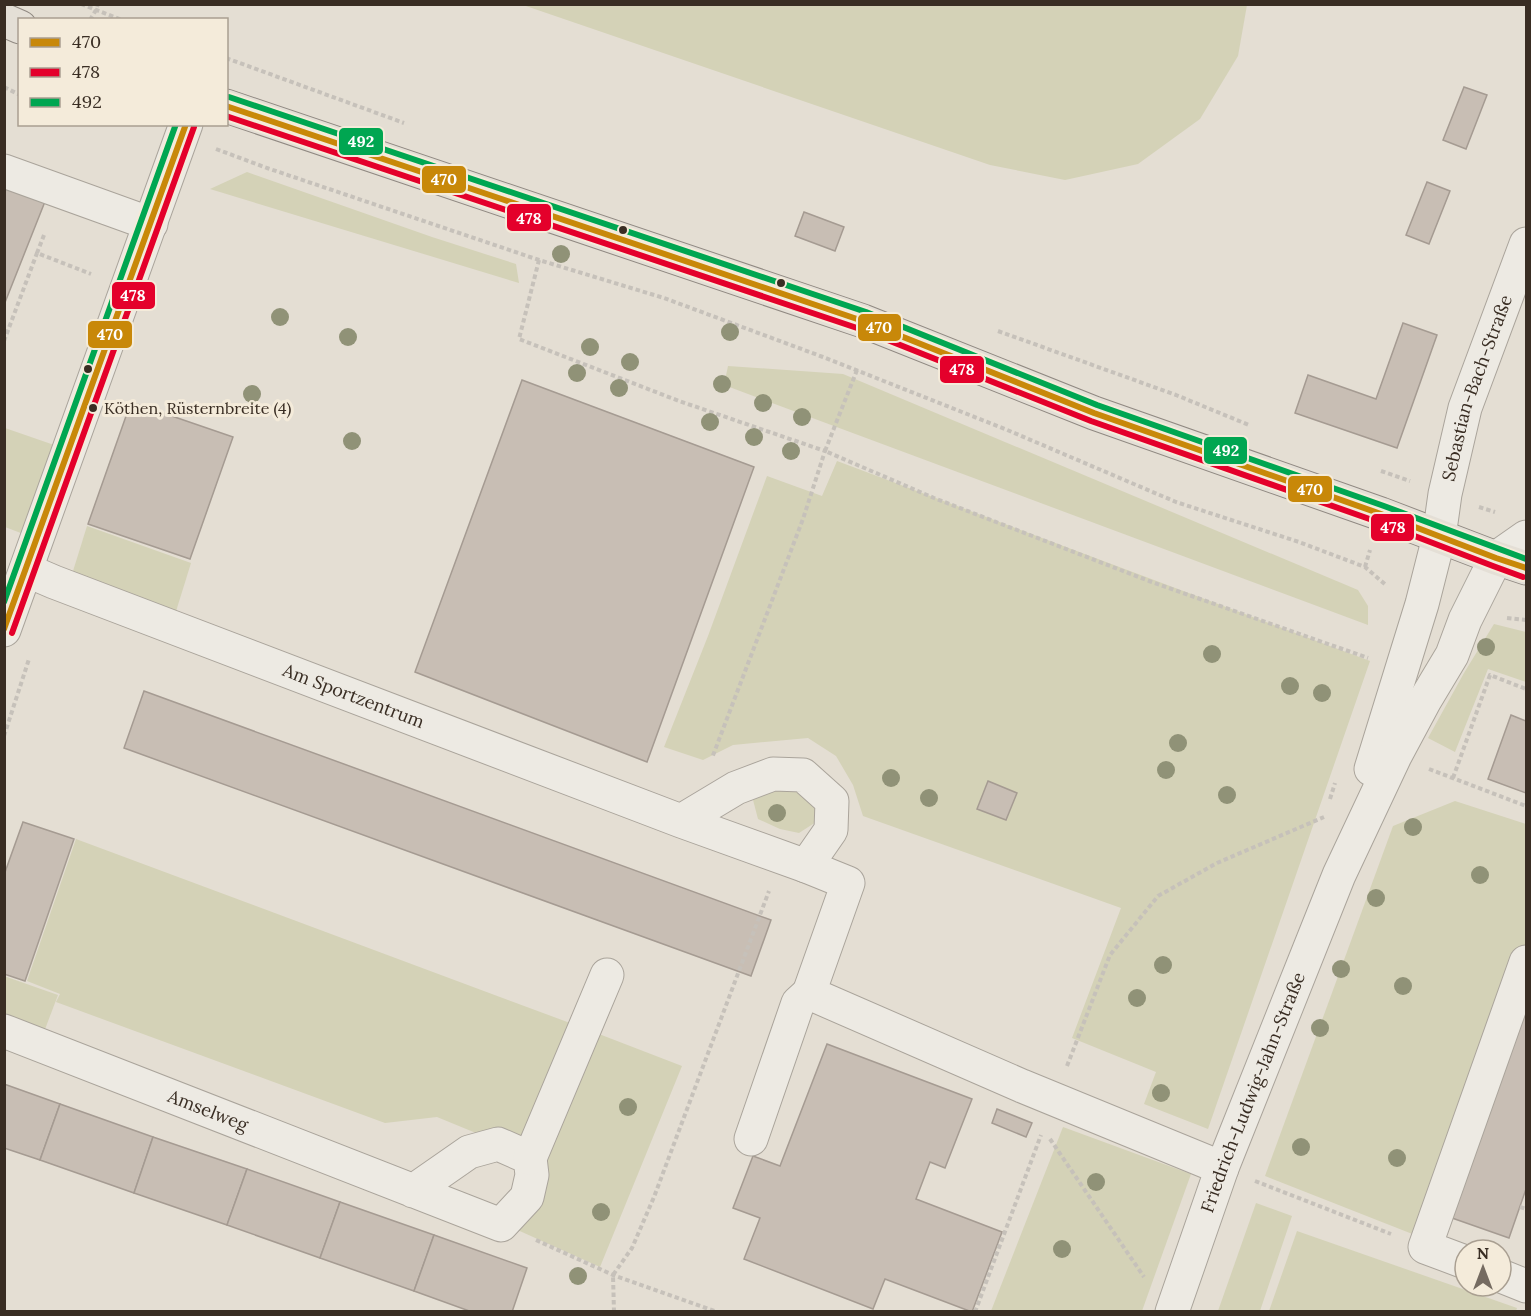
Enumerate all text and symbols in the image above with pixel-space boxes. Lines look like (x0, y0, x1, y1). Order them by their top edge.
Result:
legend (18, 18, 228, 126)
text: 470 (72, 30, 101, 53)
text: 478 (72, 60, 100, 83)
text: 492 (72, 90, 102, 113)
line badge: 492 (338, 127, 384, 156)
text: 492 (348, 131, 374, 151)
line badge: 470 (421, 165, 467, 194)
text: 470 (431, 169, 457, 189)
line badge: 478 (506, 203, 552, 232)
text: 478 (516, 208, 542, 228)
unlabelled marker (617, 224, 629, 236)
unlabelled marker (775, 277, 787, 289)
line badge: 478 (111, 281, 156, 310)
text: 478 (120, 285, 146, 305)
street label: Sebastian-Bach-Straße (1436, 291, 1517, 483)
line badge: 470 (857, 313, 902, 342)
text: 470 (866, 317, 892, 337)
line badge: 470 (87, 320, 133, 349)
text: 470 (97, 324, 123, 344)
line badge: 478 (939, 355, 985, 384)
text: 478 (949, 359, 975, 379)
unlabelled marker (82, 363, 94, 375)
place label: Köthen, Rüsternbreite (4) (104, 398, 292, 419)
marker: Köthen, Rüsternbreite (4) (87, 402, 99, 414)
line badge: 492 (1203, 436, 1248, 465)
text: 492 (1213, 440, 1239, 460)
line badge: 470 (1287, 475, 1333, 503)
text: 470 (1297, 479, 1323, 499)
line badge: 478 (1370, 513, 1415, 542)
text: 478 (1380, 517, 1406, 537)
street label: Am Sportzentrum (279, 658, 428, 733)
street label: Friedrich-Ludwig-Jahn-Straße (1195, 968, 1310, 1216)
street label: Amselweg (164, 1084, 253, 1137)
north arrow (1453, 1238, 1513, 1298)
text: N (1477, 1243, 1489, 1263)

